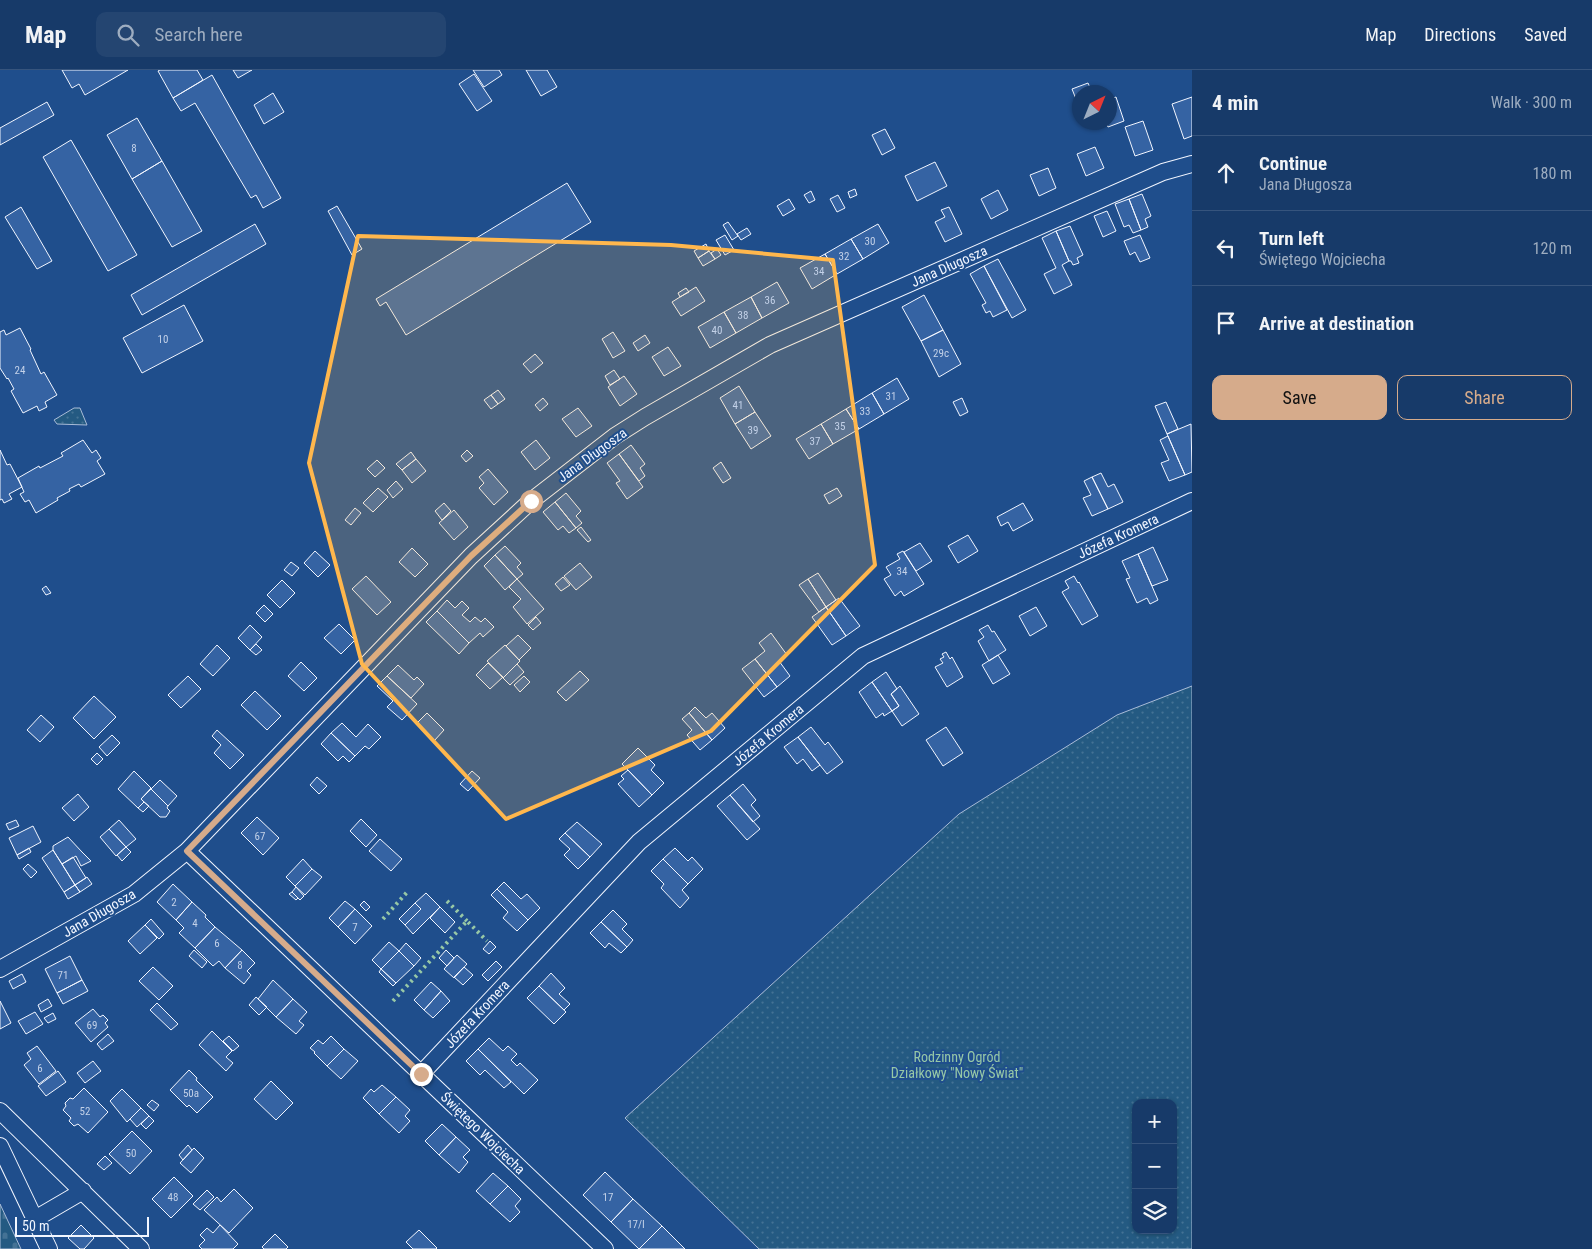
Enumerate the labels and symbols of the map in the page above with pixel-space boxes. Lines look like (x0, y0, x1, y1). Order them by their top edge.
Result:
north arrow (1072, 85, 1117, 130)
house number: 8 (131, 142, 137, 155)
house number: 30 (865, 235, 875, 248)
street label: Jana Długosza (908, 242, 990, 290)
house number: 32 (839, 250, 849, 263)
house number: 34 (814, 265, 825, 278)
house number: 36 (765, 294, 775, 307)
house number: 38 (738, 309, 748, 322)
house number: 40 (712, 324, 722, 337)
house number: 10 (158, 333, 168, 346)
house number: 29c (933, 347, 949, 360)
house number: 24 (15, 364, 26, 377)
house number: 31 (886, 390, 896, 403)
house number: 41 (733, 399, 743, 412)
house number: 33 (860, 405, 870, 418)
house number: 35 (835, 420, 845, 433)
house number: 39 (748, 424, 758, 437)
street label: Jana Długosza (554, 425, 630, 485)
house number: 37 (810, 435, 820, 448)
route start (520, 490, 543, 513)
street label: Józefa Kromera (1075, 510, 1161, 562)
house number: 34 (897, 565, 908, 578)
street label: Józefa Kromera (729, 701, 807, 769)
house number: 67 (255, 830, 265, 843)
street label: Jana Długosza (60, 886, 138, 940)
house number: 2 (171, 896, 177, 909)
house number: 4 (192, 917, 198, 930)
house number: 7 (352, 921, 358, 934)
house number: 6 (214, 937, 220, 950)
house number: 8 (237, 959, 243, 972)
house number: 71 (58, 969, 68, 982)
street label: Józefa Kromera (441, 977, 513, 1051)
house number: 69 (87, 1019, 97, 1032)
park label: Rodzinny Ogród Działkowy "Nowy Świat" (891, 1049, 1023, 1081)
house number: 6 (37, 1062, 43, 1075)
route end (410, 1063, 433, 1086)
house number: 50a (183, 1087, 199, 1100)
street label: Świętego Wojciecha (438, 1088, 529, 1177)
house number: 52 (80, 1105, 90, 1118)
house number: 50 (126, 1147, 136, 1160)
house number: 48 (168, 1191, 178, 1204)
house number: 17 (603, 1191, 613, 1204)
scale bar (15, 1214, 149, 1237)
house number: 17/I (627, 1218, 645, 1231)

